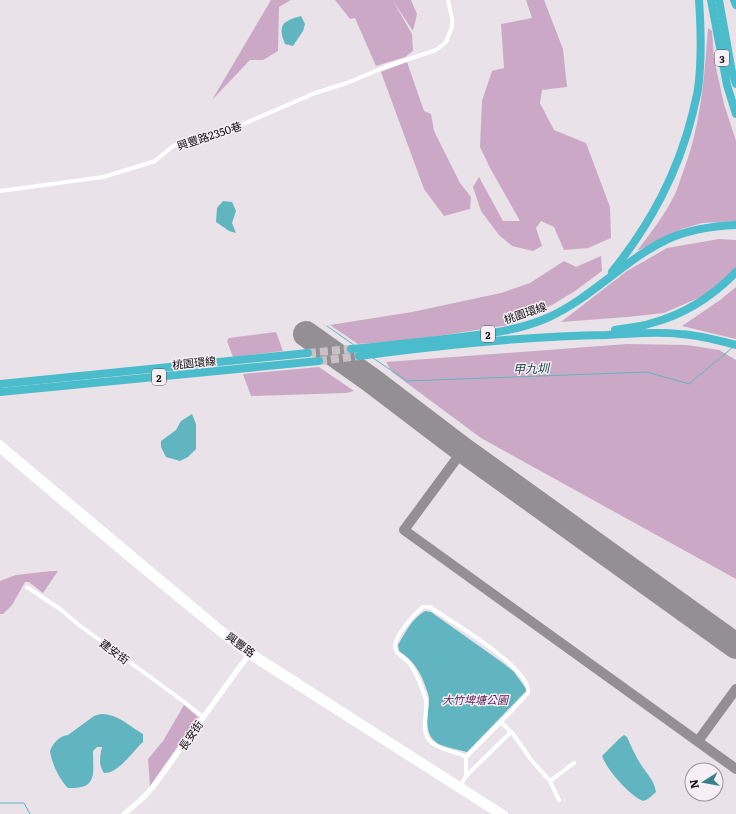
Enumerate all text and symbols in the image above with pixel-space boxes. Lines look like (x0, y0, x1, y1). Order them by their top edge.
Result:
road number: 3 (715, 50, 729, 66)
street label: 興豐路2350巷 (174, 117, 244, 153)
street label: 桃園環線 (502, 297, 548, 327)
road number: 2 (481, 326, 495, 342)
street label: 桃園環線 (171, 352, 217, 372)
water label: 甲九圳 (513, 358, 551, 378)
road number: 2 (152, 369, 166, 385)
street label: 興豐路 (223, 628, 259, 660)
street label: 建安街 (97, 635, 133, 667)
park label: 大竹埤塘公園 (442, 691, 510, 707)
street label: 長安街 (174, 717, 206, 753)
north arrow (684, 762, 724, 802)
text: N (684, 778, 702, 790)

